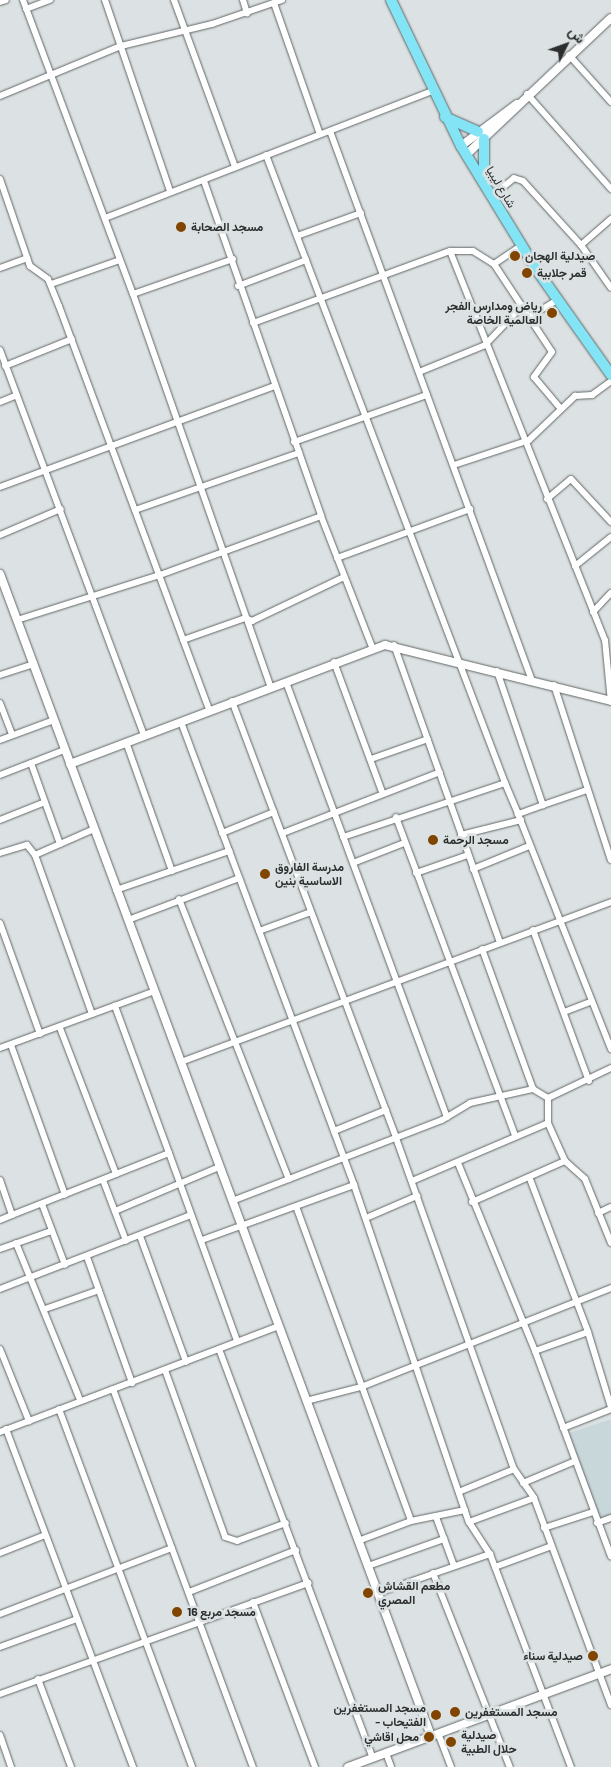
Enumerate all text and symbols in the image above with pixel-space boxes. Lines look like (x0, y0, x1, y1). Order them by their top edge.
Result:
north arrow (541, 20, 591, 70)
text: ش (566, 23, 589, 47)
street label: شارع ليبيا (483, 164, 519, 210)
place label: مسجد الصحابة (191, 220, 263, 234)
marker: مسجد الصحابة (175, 221, 187, 233)
place label: صيدلية الهجان (525, 249, 595, 263)
marker: صيدلية الهجان (509, 250, 521, 262)
place label: قمر جلابية (537, 266, 587, 280)
marker: قمر جلابية (521, 267, 533, 279)
place label: رياض ومدارس الفجر العالمية الخاصة (445, 299, 542, 327)
marker: رياض ومدارس الفجر العالمية الخاصة (546, 307, 558, 319)
place label: مسجد الرحمة (443, 833, 509, 847)
marker: مسجد الرحمة (427, 834, 439, 846)
place label: مدرسة الفاروق الاساسية بنين (275, 860, 344, 888)
marker: مدرسة الفاروق الاساسية بنين (259, 868, 271, 880)
place label: مطعم القشاش المصري (378, 1579, 450, 1607)
marker: مطعم القشاش المصري (362, 1587, 374, 1599)
place label: مسجد مربع 16 (187, 1605, 256, 1619)
marker: مسجد مربع 16 (171, 1606, 183, 1618)
place label: صيدلية سناء (523, 1649, 583, 1663)
marker: صيدلية سناء (587, 1650, 599, 1662)
place label: مسجد المستغفرين - الفتيحاب (334, 1701, 426, 1729)
place label: مسجد المستغفرين (465, 1705, 557, 1719)
marker: مسجد المستغفرين (449, 1706, 461, 1718)
marker: مسجد المستغفرين - الفتيحاب (430, 1709, 442, 1721)
place label: صيدلية حلال الطبية (461, 1728, 517, 1756)
place label: محل اقاشي (364, 1730, 419, 1744)
marker: محل اقاشي (423, 1731, 435, 1743)
marker: صيدلية حلال الطبية (445, 1736, 457, 1748)

